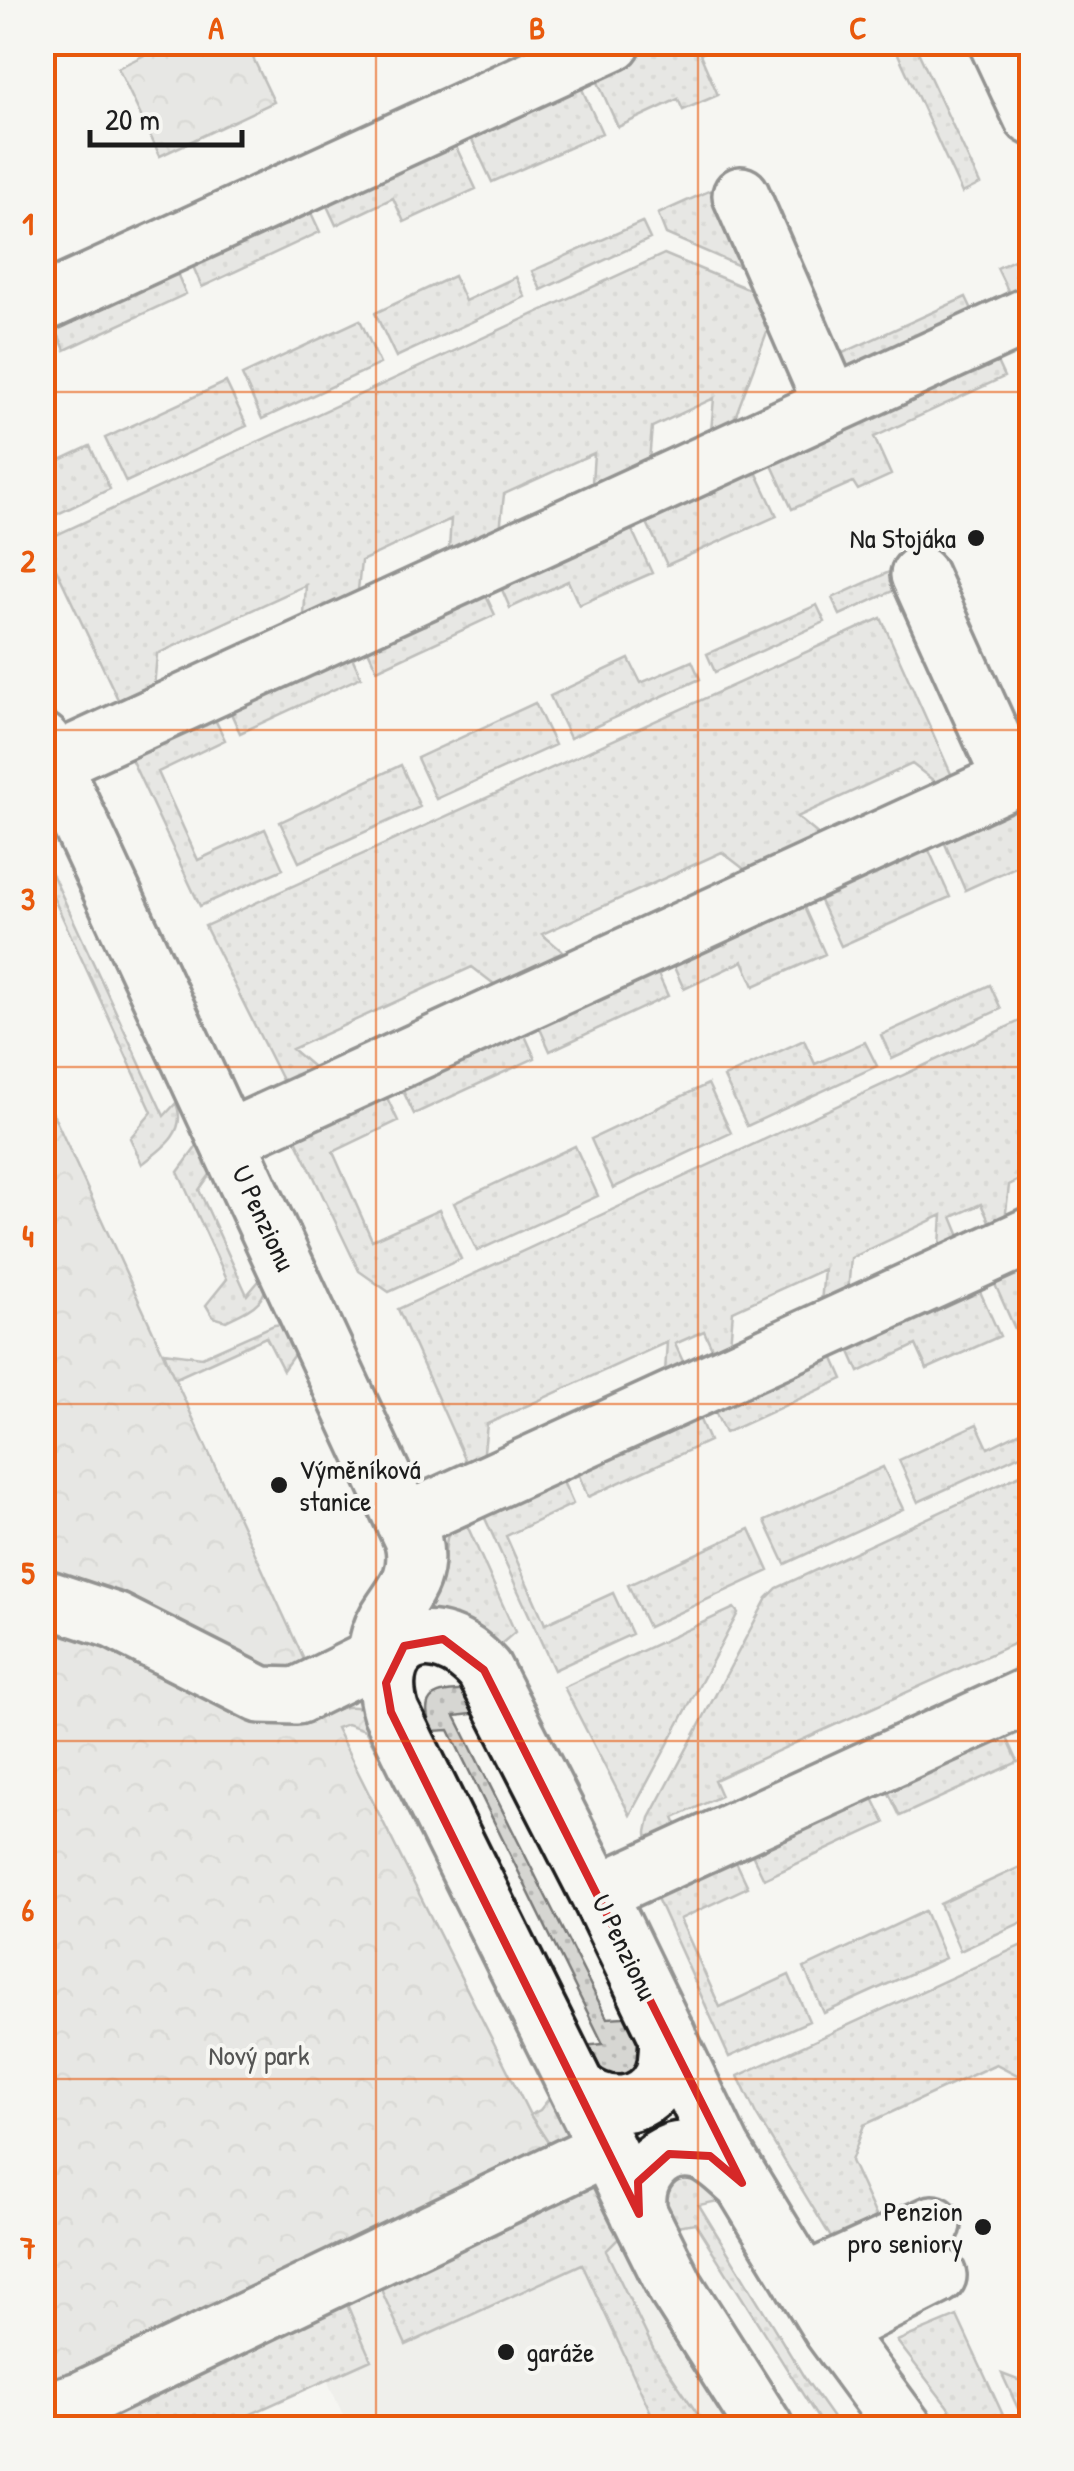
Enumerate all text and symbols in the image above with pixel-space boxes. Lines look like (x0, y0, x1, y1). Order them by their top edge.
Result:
text: A (208, 6, 224, 49)
text: B (529, 6, 545, 49)
text: C (849, 6, 867, 49)
scale bar (90, 85, 242, 147)
text: 20 m (105, 99, 160, 139)
text: 1 (22, 202, 34, 245)
place label: Na Stojáka (850, 519, 956, 557)
marker: Na Stojáka (965, 527, 987, 549)
text: 2 (21, 539, 37, 582)
text: 3 (21, 877, 35, 920)
street label: U Penzionu (223, 1159, 305, 1277)
text: 4 (22, 1214, 34, 1257)
place label: Výměníková stanice (299, 1450, 421, 1520)
marker: Výměníková stanice (268, 1474, 290, 1496)
text: 5 (21, 1551, 35, 1594)
text: 6 (22, 1888, 35, 1931)
street label: U Penzionu (583, 1888, 667, 2006)
park label: Nový park (208, 2036, 310, 2074)
place label: Penzion pro seniory (848, 2192, 963, 2262)
marker: Penzion pro seniory (972, 2216, 994, 2238)
text: 7 (20, 2226, 36, 2269)
place label: garáže (526, 2333, 594, 2371)
marker: garáže (495, 2341, 517, 2363)

